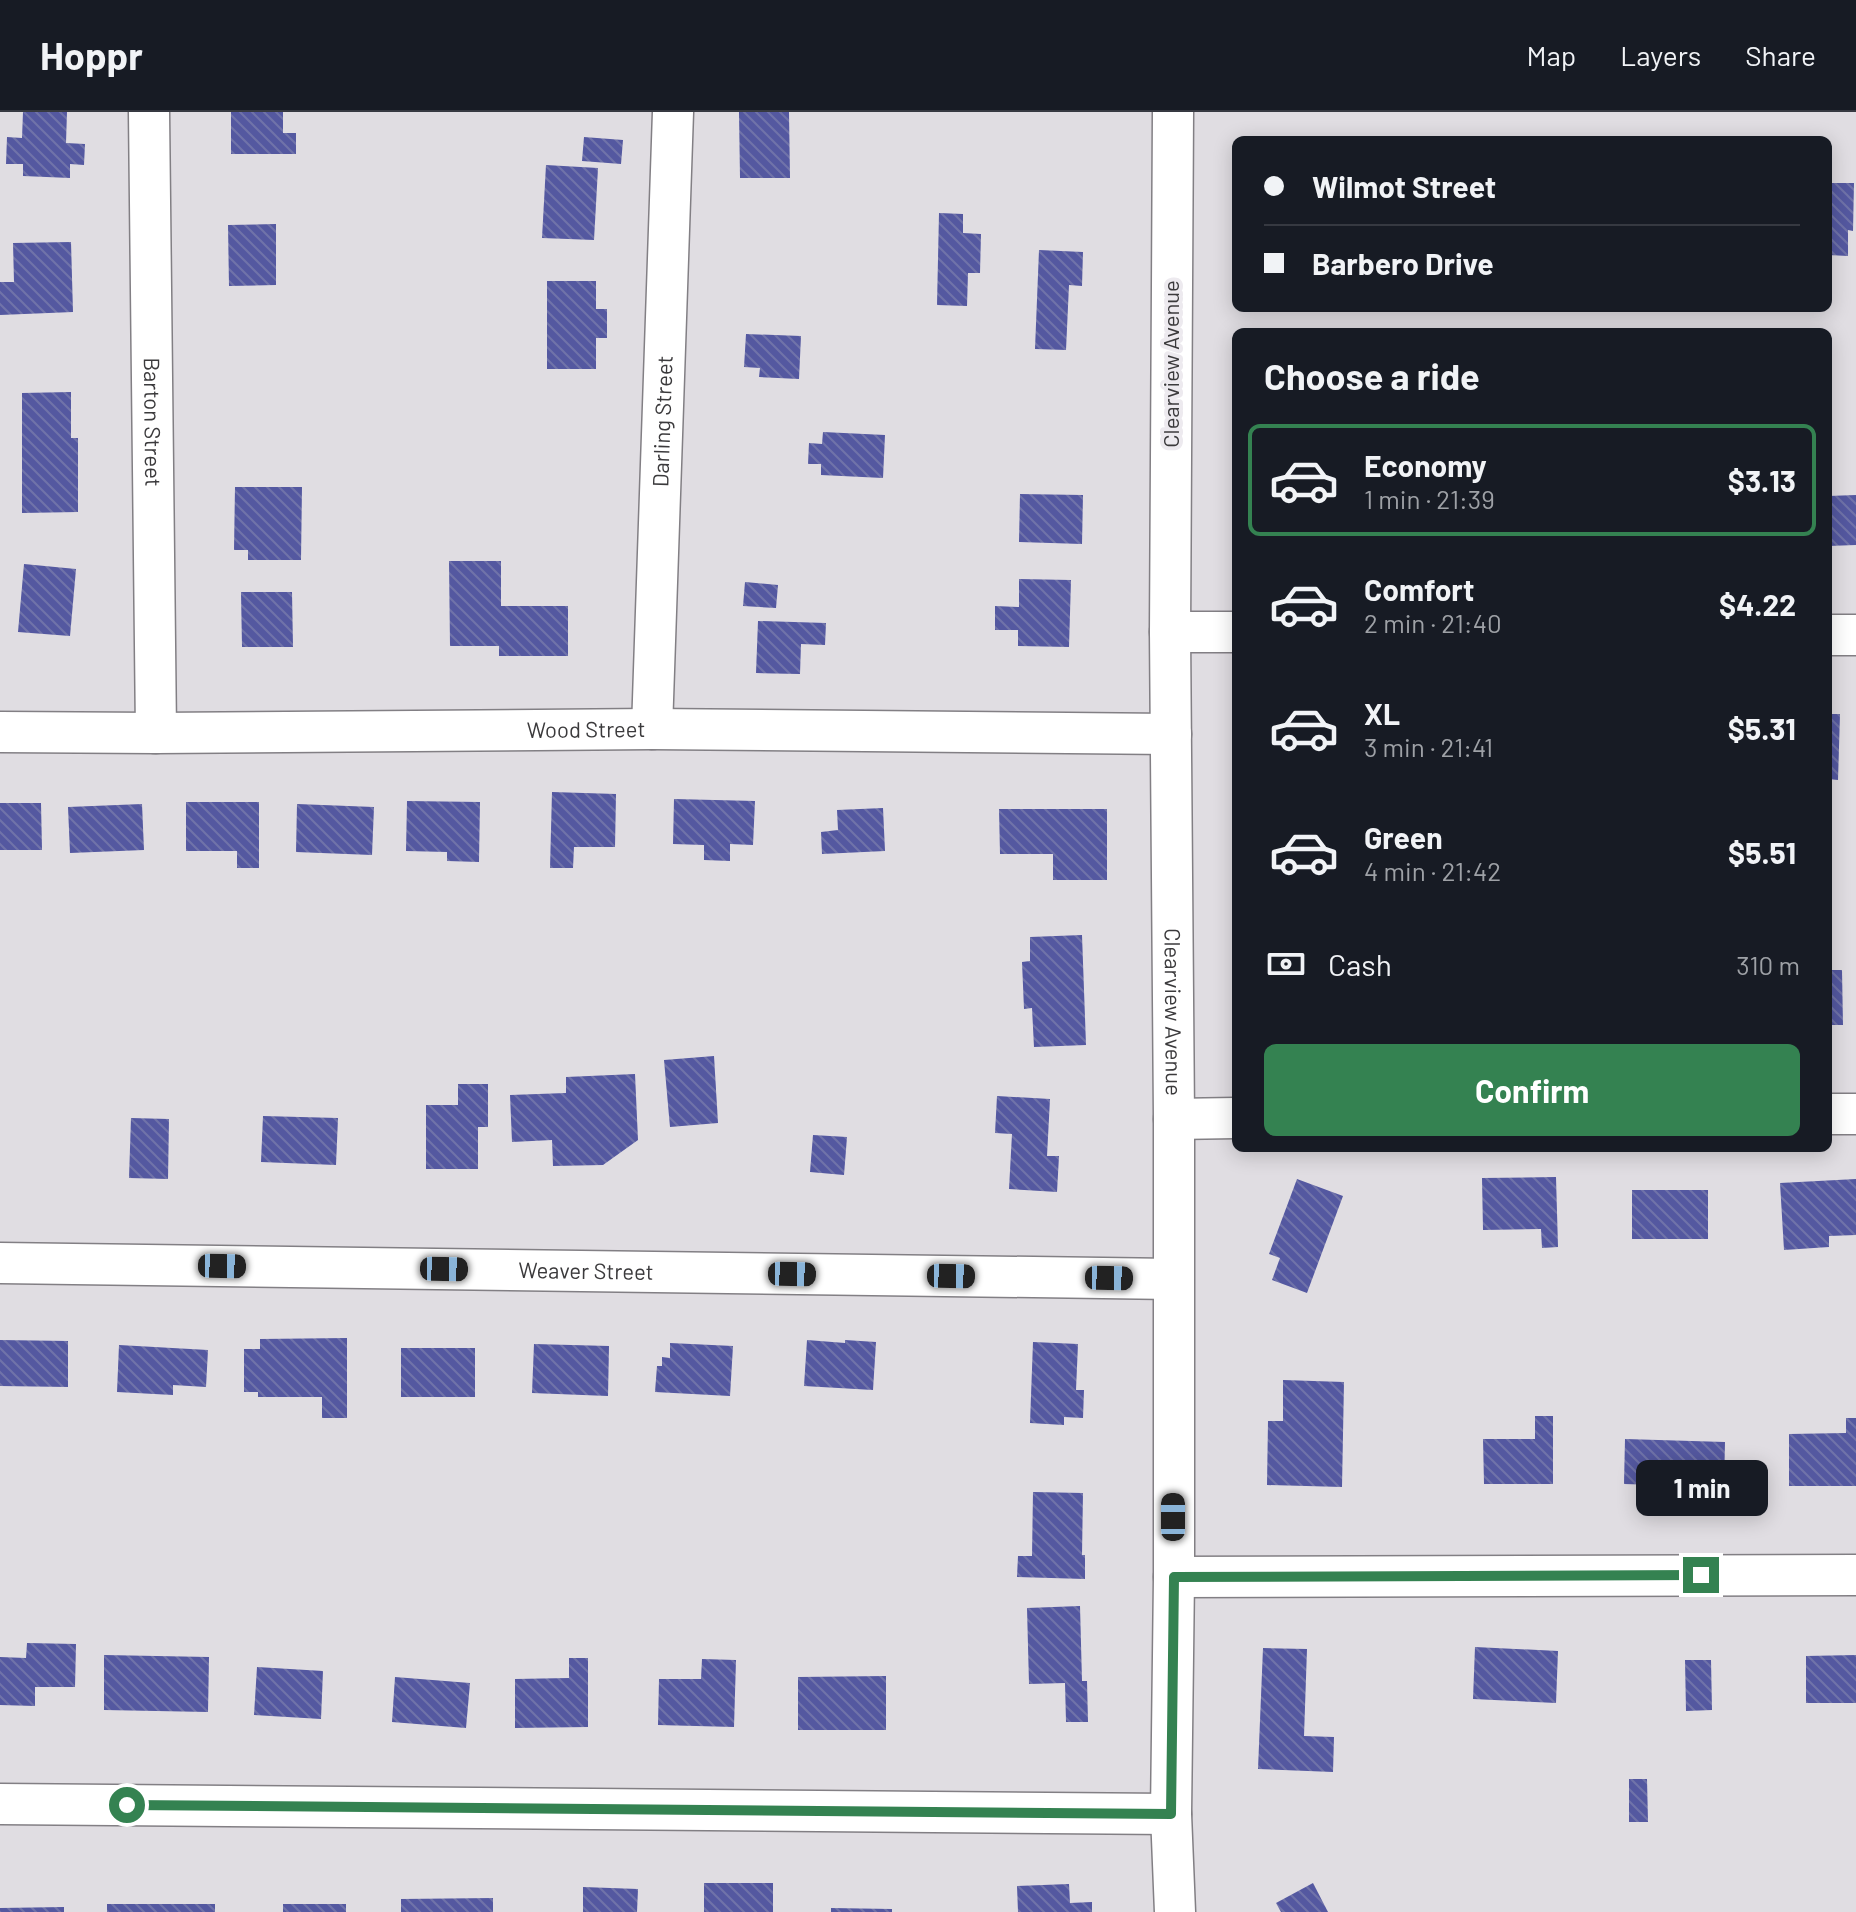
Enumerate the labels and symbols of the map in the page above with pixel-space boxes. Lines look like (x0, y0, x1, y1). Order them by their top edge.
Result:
street label: Clearview Avenue (1157, 280, 1183, 448)
street label: Darling Street (646, 355, 677, 487)
street label: Barton Street (140, 357, 167, 487)
street label: Wood Street (526, 715, 645, 742)
street label: Clearview Avenue (1160, 928, 1188, 1096)
car (198, 1254, 246, 1278)
street label: Weaver Street (518, 1256, 654, 1284)
car (420, 1257, 468, 1281)
car (768, 1262, 816, 1286)
car (927, 1264, 975, 1288)
car (1085, 1266, 1133, 1290)
callout: 1 min (1635, 1459, 1767, 1515)
car (1161, 1493, 1185, 1541)
route end (1683, 1557, 1719, 1593)
route start (109, 1787, 145, 1823)

